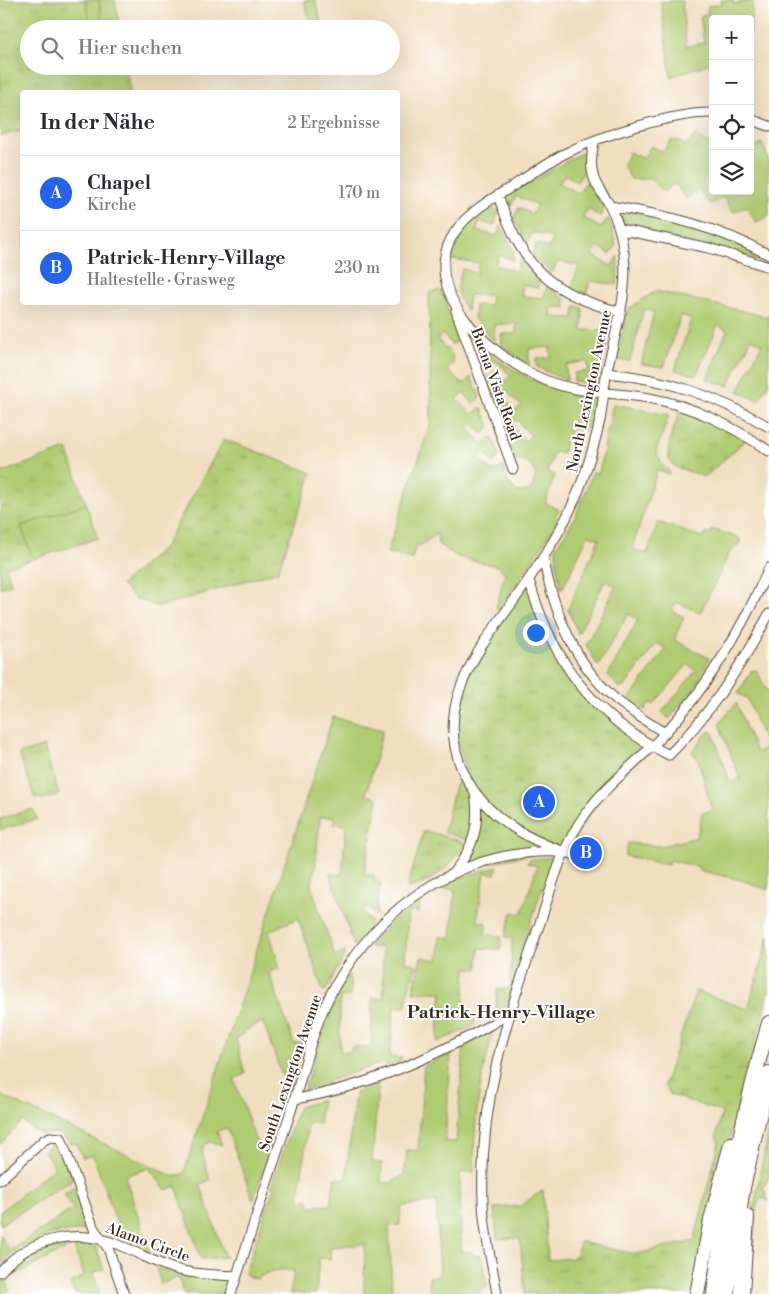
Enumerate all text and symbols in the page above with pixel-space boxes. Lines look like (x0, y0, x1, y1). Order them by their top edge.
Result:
map controls (709, 15, 754, 195)
button: + (709, 15, 754, 60)
search box (20, 20, 400, 75)
icon: search (38, 34, 66, 62)
text: Hier suchen (78, 36, 182, 60)
button: − (709, 60, 754, 105)
button: locate (709, 105, 754, 150)
text: In der Nähe (40, 110, 155, 136)
text: 2 Ergebnisse (288, 113, 380, 133)
button: layers (709, 150, 754, 195)
text: Chapel (87, 171, 151, 195)
text: A (50, 183, 62, 203)
text: 170 m (338, 183, 380, 203)
text: Kirche (87, 195, 136, 215)
text: Patrick-Henry-Village (87, 246, 286, 270)
text: B (50, 258, 62, 278)
text: 230 m (334, 258, 380, 278)
text: Haltestelle · Grasweg (87, 270, 235, 290)
street label: North Lexington Avenue (563, 308, 616, 474)
street label: Buena Vista Road (466, 324, 525, 444)
your location (523, 620, 549, 646)
pin: A (523, 783, 555, 821)
pin: B (570, 834, 602, 872)
street label: South Lexington Avenue (255, 992, 326, 1154)
district label: Patrick-Henry-Village (407, 1001, 595, 1024)
street label: Alamo Circle (102, 1218, 192, 1266)

